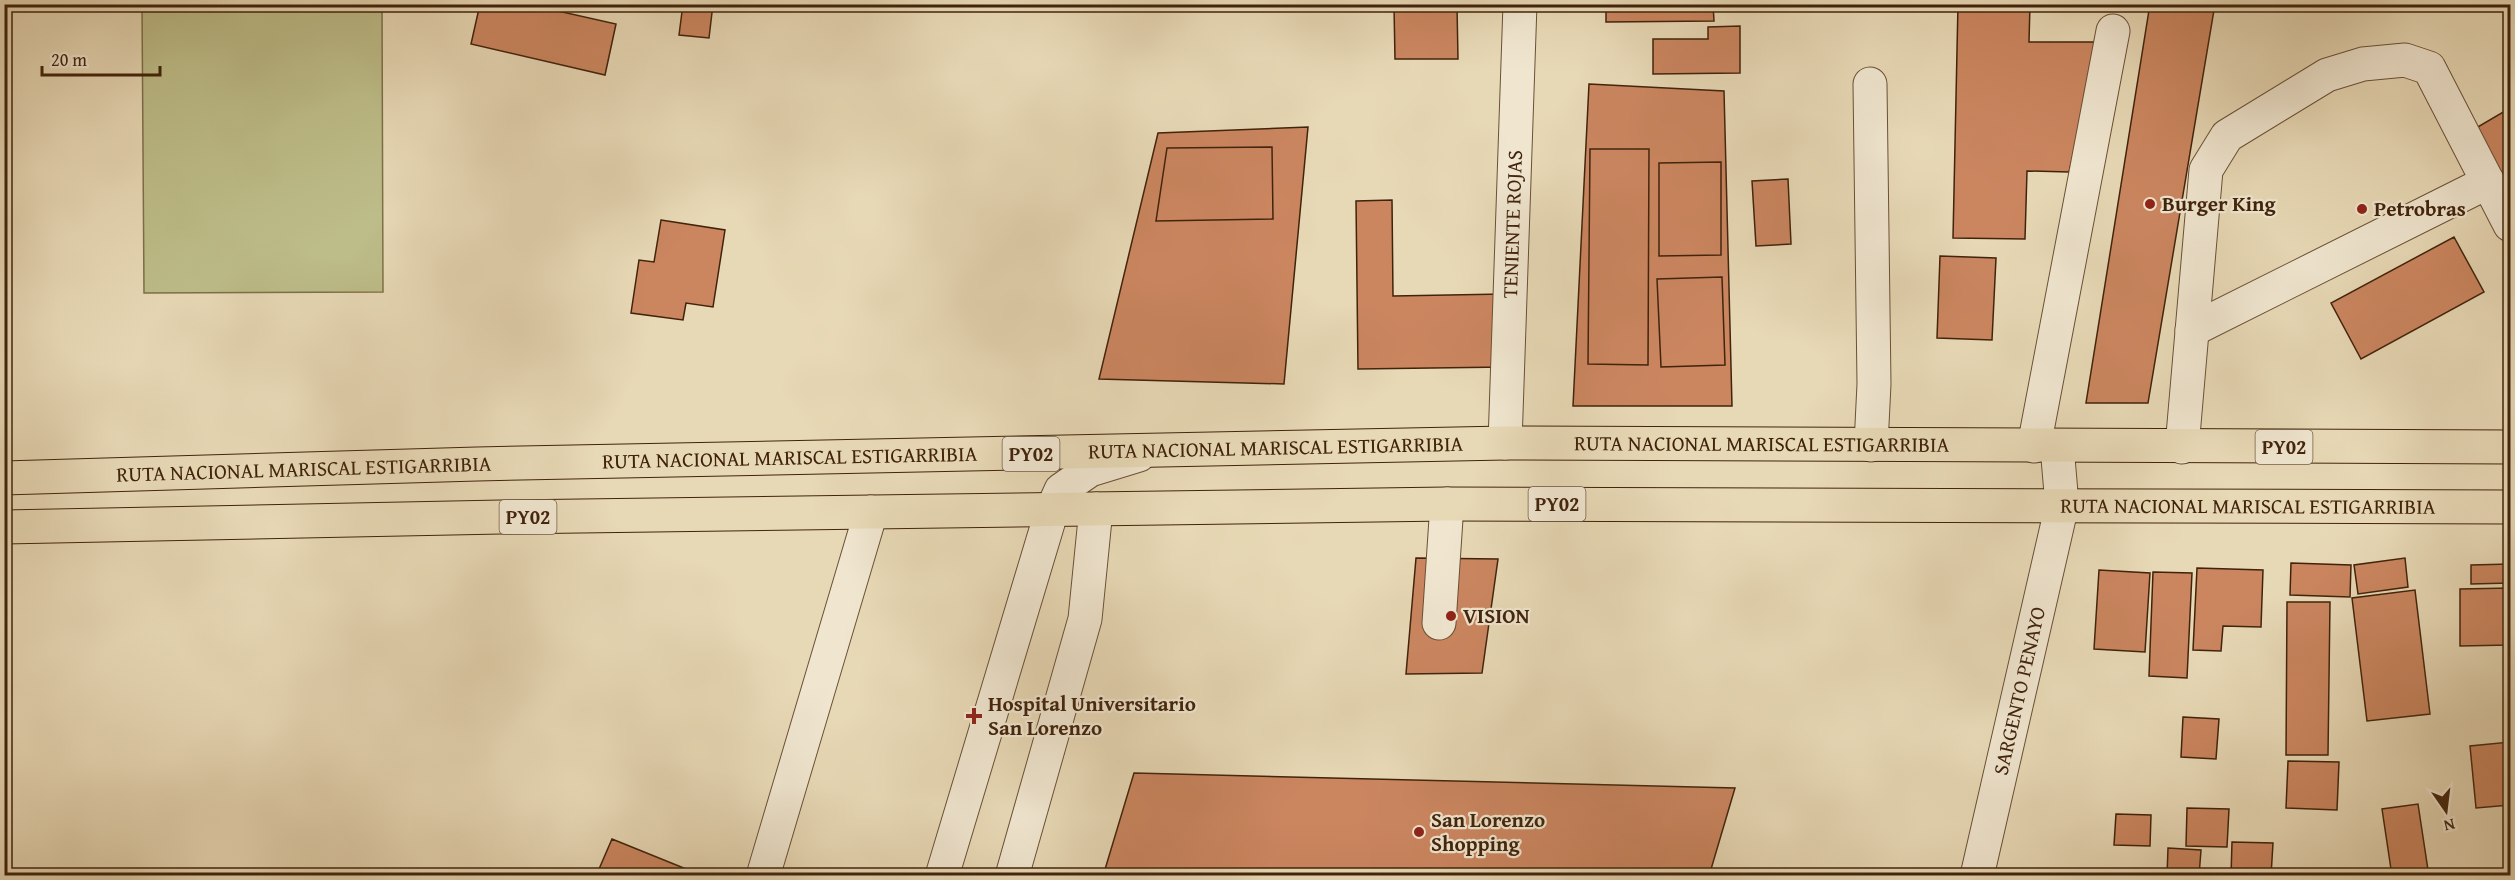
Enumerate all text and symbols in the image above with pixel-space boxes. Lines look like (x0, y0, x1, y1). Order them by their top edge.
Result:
scale bar (42, 39, 160, 77)
text: 20 m (51, 46, 87, 73)
street label: TENIENTE ROJAS (1494, 149, 1530, 299)
place label: Burger King (2162, 188, 2277, 219)
place label: Petrobras (2374, 193, 2466, 224)
marker: Burger King (2143, 197, 2157, 211)
marker: Petrobras (2355, 202, 2369, 216)
street label: RUTA NACIONAL MARISCAL ESTIGARRIBIA (1574, 427, 1950, 460)
street label: RUTA NACIONAL MARISCAL ESTIGARRIBIA (1088, 428, 1464, 467)
road number: PY02 (2256, 430, 2312, 464)
road number: PY02 (1002, 437, 1060, 471)
street label: RUTA NACIONAL MARISCAL ESTIGARRIBIA (602, 438, 978, 476)
street label: RUTA NACIONAL MARISCAL ESTIGARRIBIA (116, 448, 492, 490)
road number: PY02 (1528, 487, 1586, 521)
street label: RUTA NACIONAL MARISCAL ESTIGARRIBIA (2060, 490, 2436, 522)
road number: PY02 (500, 500, 556, 534)
place label: VISION (1463, 600, 1530, 631)
street label: SARGENTO PENAYO (1985, 603, 2053, 778)
marker: VISION (1444, 609, 1458, 623)
place label: Hospital Universitario San Lorenzo (988, 688, 1196, 743)
marker: Hospital Universitario San Lorenzo (965, 707, 983, 725)
north arrow (2416, 781, 2476, 841)
place label: San Lorenzo Shopping (1431, 804, 1545, 859)
text: N (2441, 813, 2458, 839)
marker: San Lorenzo Shopping (1412, 825, 1426, 839)

